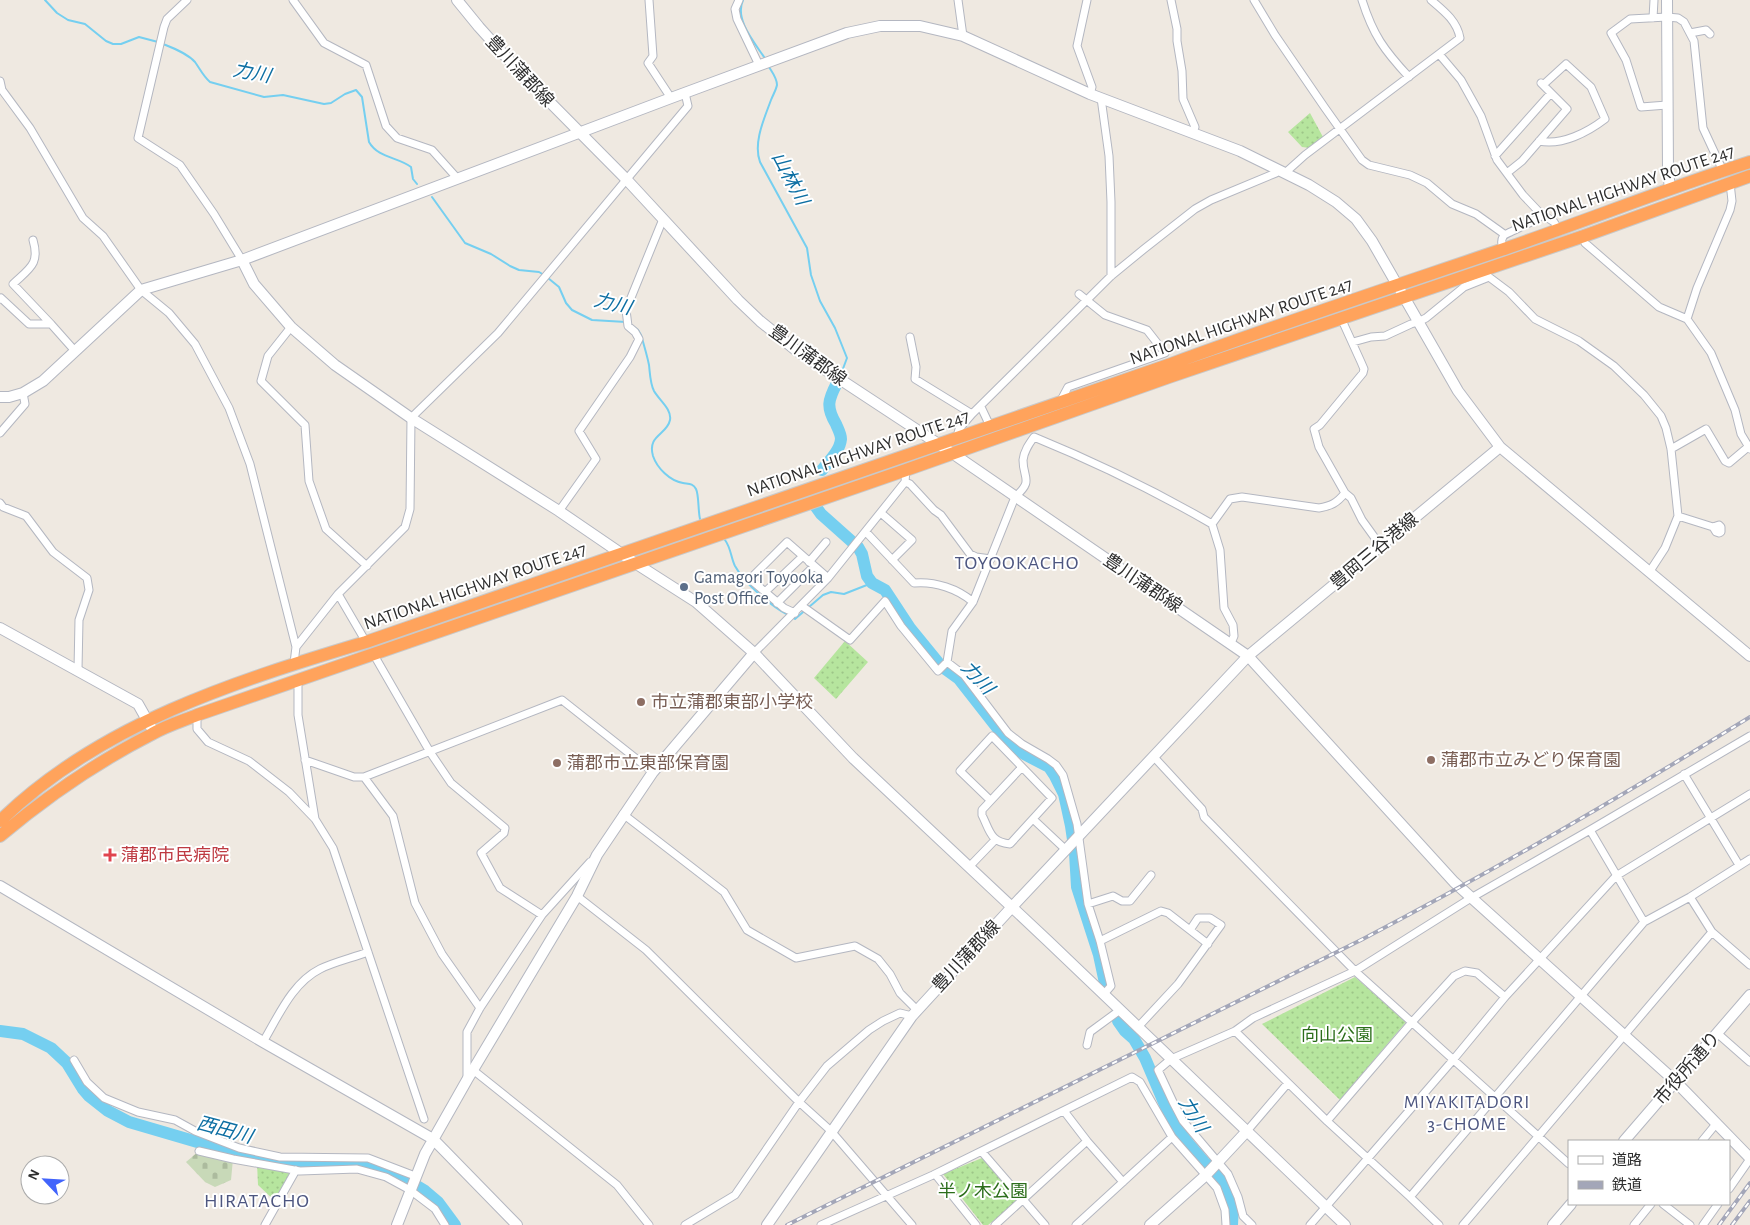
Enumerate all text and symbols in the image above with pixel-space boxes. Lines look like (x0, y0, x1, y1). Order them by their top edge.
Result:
street label: 豊川蒲郡線 (482, 31, 558, 111)
water label: 力川 (231, 60, 274, 87)
street label: NATIONAL HIGHWAY ROUTE 247 (1510, 142, 1737, 236)
water label: 山林川 (768, 149, 813, 210)
street label: NATIONAL HIGHWAY ROUTE 247 (1128, 275, 1355, 369)
water label: 力川 (592, 290, 636, 319)
street label: 豊川蒲郡線 (766, 320, 850, 390)
street label: NATIONAL HIGHWAY ROUTE 247 (745, 407, 972, 501)
street label: 豊岡三谷港線 (1326, 509, 1422, 593)
street label: NATIONAL HIGHWAY ROUTE 247 (362, 540, 589, 634)
street label: 豊川蒲郡線 (1100, 550, 1186, 616)
district label: TOYOOKACHO (955, 553, 1079, 573)
place label: Gamagori Toyooka Post Office (694, 569, 824, 608)
marker: Gamagori Toyooka Post Office (678, 581, 690, 593)
water label: 力川 (957, 657, 999, 700)
place label: 市立蒲郡東部小学校 (651, 692, 813, 712)
marker: 市立蒲郡東部小学校 (635, 696, 647, 708)
place label: 蒲郡市立みどり保育園 (1441, 751, 1621, 770)
place label: 蒲郡市立東部保育園 (567, 754, 729, 773)
marker: 蒲郡市立みどり保育園 (1425, 754, 1437, 766)
marker: 蒲郡市立東部保育園 (551, 757, 563, 769)
place label: 蒲郡市民病院 (121, 846, 229, 865)
marker: 蒲郡市民病院 (103, 848, 117, 862)
street label: 豊川蒲郡線 (928, 916, 1004, 996)
park label: 向山公園 (1301, 1025, 1373, 1045)
street label: 市役所通り (1651, 1028, 1724, 1109)
water label: 力川 (1175, 1093, 1213, 1138)
district label: MIYAKITADORI 3-CHOME (1404, 1093, 1530, 1134)
water label: 西田川 (195, 1114, 257, 1148)
legend (1568, 1140, 1730, 1205)
text: 道路 (1612, 1152, 1642, 1168)
north arrow (20, 1155, 70, 1205)
text: N (26, 1168, 43, 1182)
text: 鉄道 (1612, 1177, 1642, 1193)
park label: 半ノ木公園 (938, 1182, 1028, 1201)
district label: HIRATACHO (204, 1191, 310, 1211)

